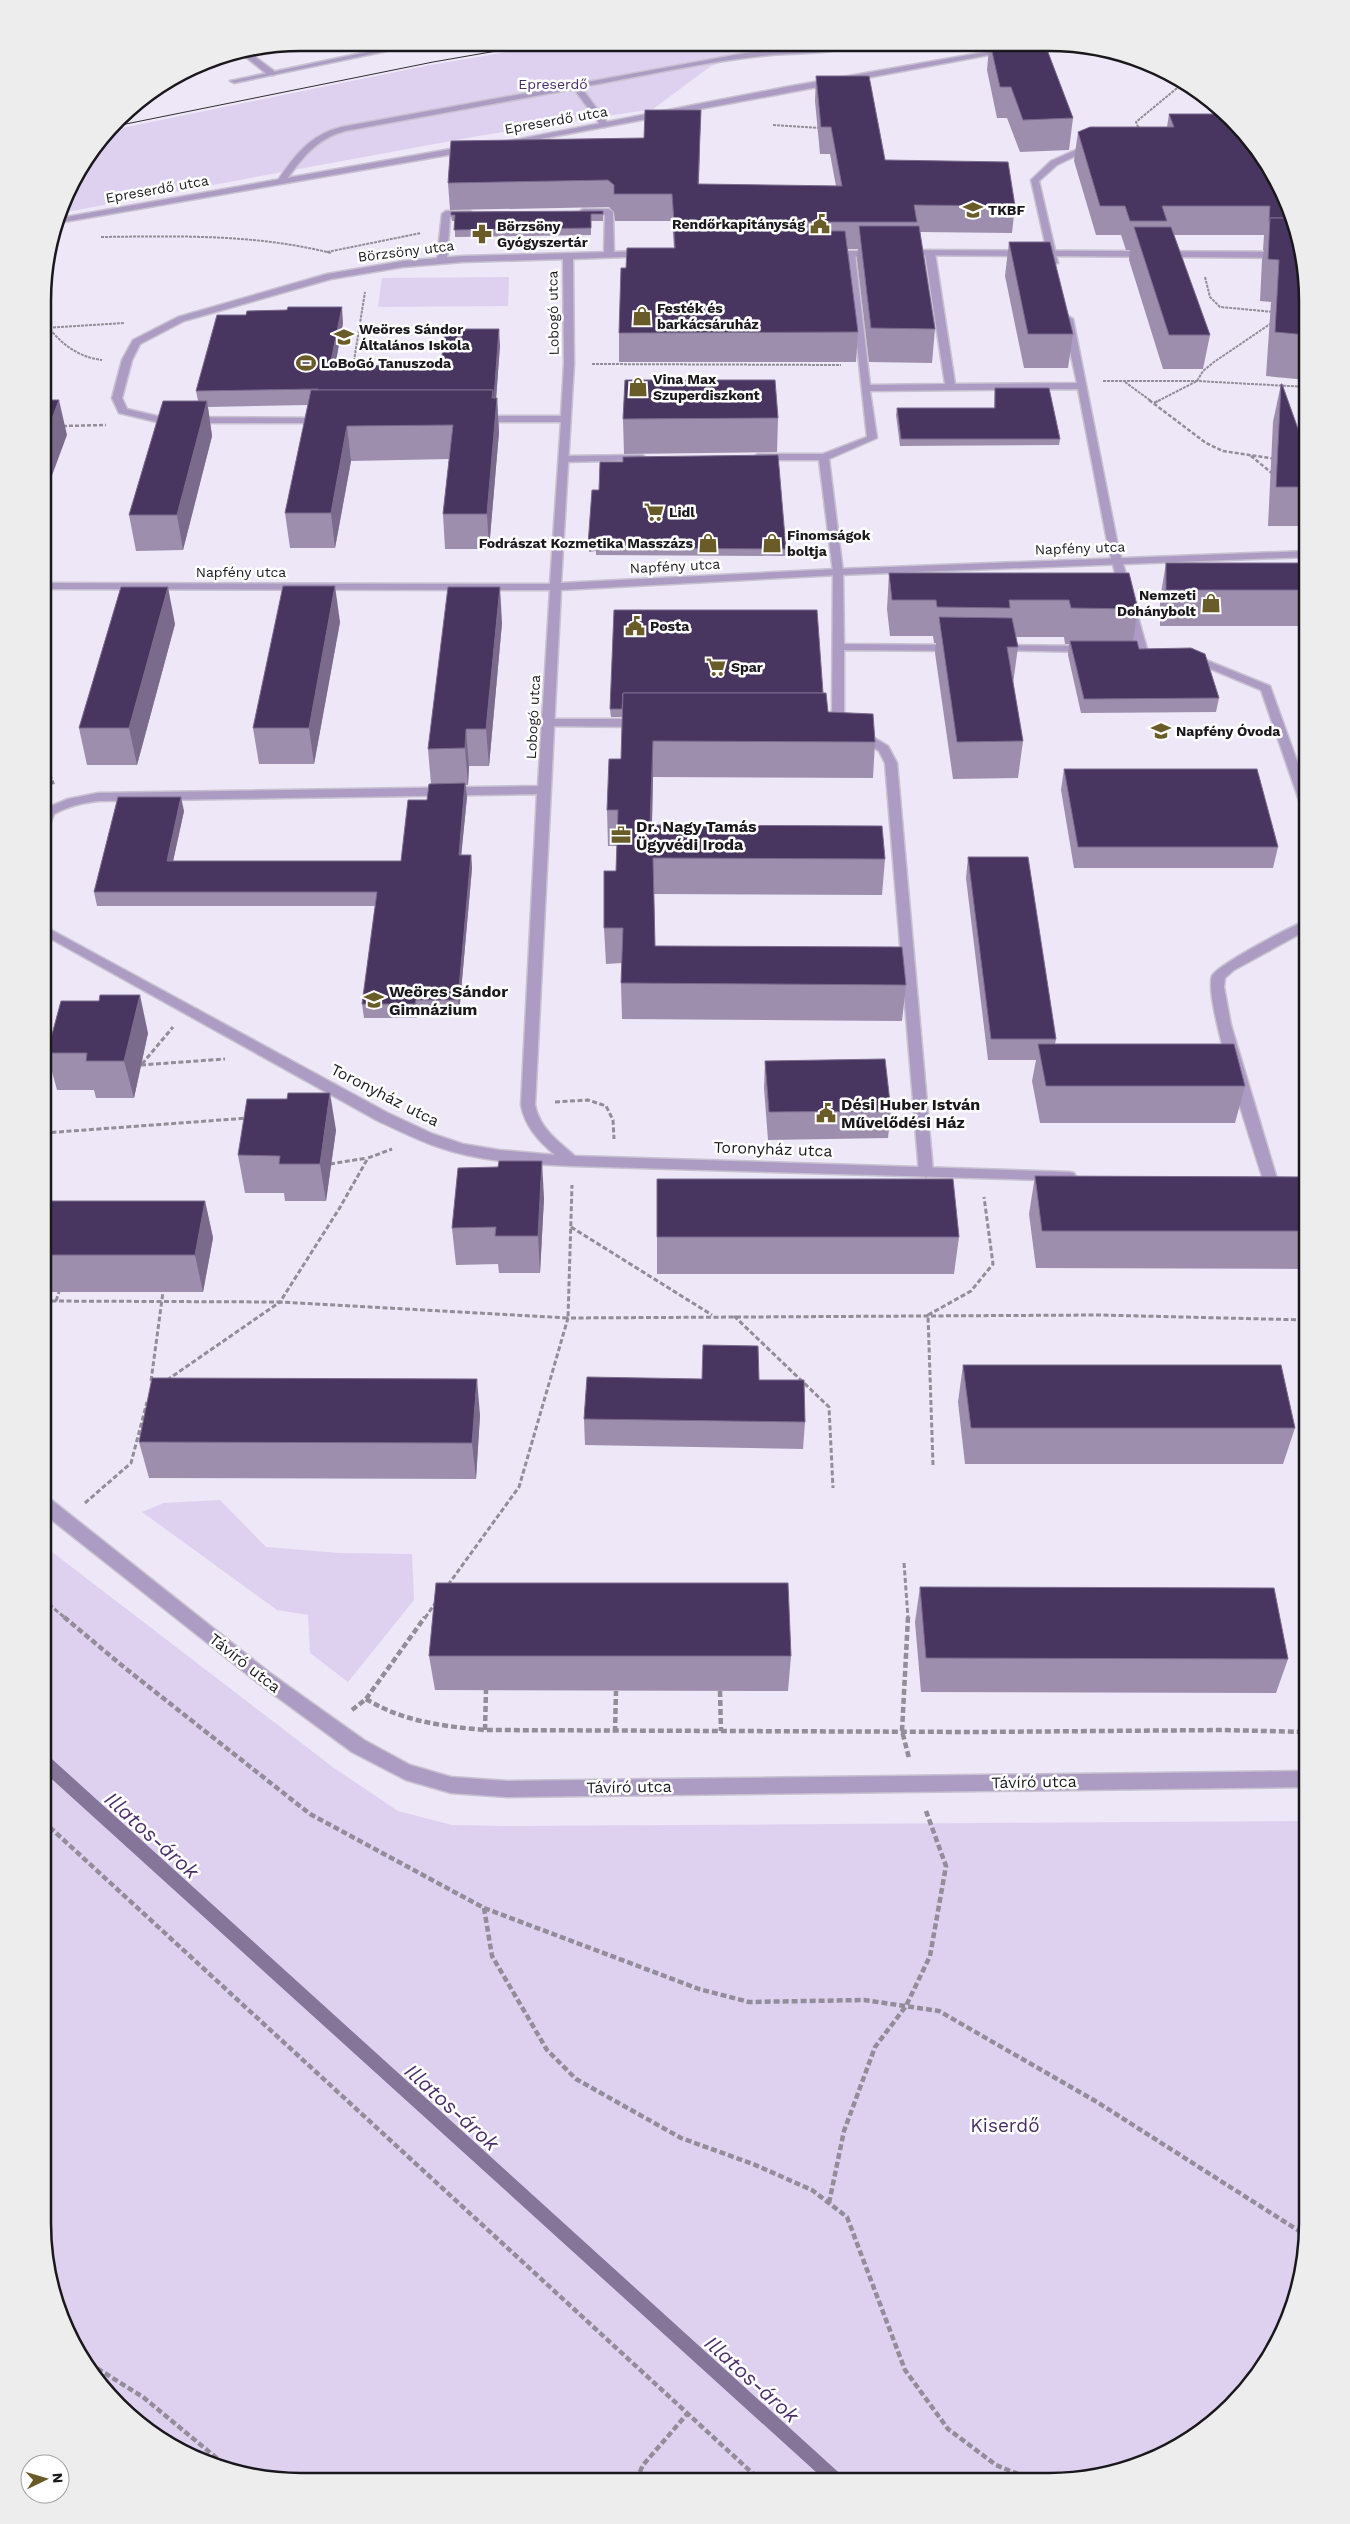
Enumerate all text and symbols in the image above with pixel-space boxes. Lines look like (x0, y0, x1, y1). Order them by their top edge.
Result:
park label: Epreserdő (518, 76, 588, 92)
street label: Epreserdő utca (503, 103, 609, 137)
street label: Epreserdő utca (104, 172, 210, 206)
school or university icon: TKBF (962, 199, 984, 221)
place label: TKBF (988, 202, 1025, 218)
public building icon: Rendőrkapitányság (809, 213, 831, 235)
place label: Rendőrkapitányság (672, 216, 805, 232)
place label: Börzsöny Gyógyszertár (497, 218, 588, 250)
pharmacy icon: Börzsöny Gyógyszertár (471, 223, 493, 245)
street label: Börzsöny utca (357, 237, 455, 265)
street label: Lobogó utca (544, 270, 562, 355)
place label: Festék és barkácsáruház (657, 300, 759, 332)
shop icon: Festék és barkácsáruház (631, 305, 653, 327)
place label: Weöres Sándor Általános Iskola (359, 321, 471, 353)
school or university icon: Weöres Sándor Általános Iskola (333, 326, 355, 348)
sports icon: LoBoGó Tanuszoda (295, 352, 317, 374)
place label: LoBoGó Tanuszoda (321, 355, 452, 371)
place label: Vina Max Szuperdiszkont (653, 371, 760, 403)
shop icon: Vina Max Szuperdiszkont (627, 376, 649, 398)
supermarket icon: Lidl (643, 501, 665, 523)
place label: Lidl (669, 504, 695, 520)
place label: Finomságok boltja (787, 527, 871, 559)
shop icon: Fodrászat Kozmetika Masszázs (697, 532, 719, 554)
shop icon: Finomságok boltja (761, 532, 783, 554)
place label: Fodrászat Kozmetika Masszázs (479, 535, 694, 551)
street label: Napfény utca (1034, 538, 1126, 558)
street label: Napfény utca (629, 556, 721, 576)
street label: Napfény utca (196, 564, 286, 580)
place label: Nemzeti Dohánybolt (1117, 587, 1196, 619)
shop icon: Nemzeti Dohánybolt (1200, 592, 1222, 614)
public building icon: Posta (624, 615, 646, 637)
place label: Posta (650, 618, 690, 634)
supermarket icon: Spar (705, 656, 727, 678)
place label: Spar (731, 659, 763, 675)
street label: Lobogó utca (523, 674, 543, 760)
school or university icon: Napfény Óvoda (1150, 720, 1172, 742)
place label: Napfény Óvoda (1176, 723, 1281, 739)
place label: Dr. Nagy Tamás Ügyvédi Iroda (636, 817, 757, 854)
office icon: Dr. Nagy Tamás Ügyvédi Iroda (610, 824, 632, 846)
place label: Weöres Sándor Gimnázium (389, 982, 508, 1019)
school or university icon: Weöres Sándor Gimnázium (363, 989, 385, 1011)
street label: Toronyház utca (328, 1060, 442, 1130)
place label: Dési Huber István Művelődési Ház (841, 1095, 980, 1132)
public building icon: Dési Huber István Művelődési Ház (815, 1102, 837, 1124)
street label: Toronyház utca (713, 1137, 833, 1161)
street label: Távíró utca (206, 1629, 284, 1697)
street label: Távíró utca (991, 1772, 1077, 1792)
street label: Távíró utca (586, 1777, 672, 1797)
water label: Illatos-árok (100, 1786, 205, 1884)
water label: Illatos-árok (400, 2058, 505, 2156)
park label: Kiserdő (970, 2114, 1040, 2137)
water label: Illatos-árok (700, 2330, 805, 2428)
north arrow (20, 2454, 70, 2504)
text: N (50, 2472, 66, 2484)

